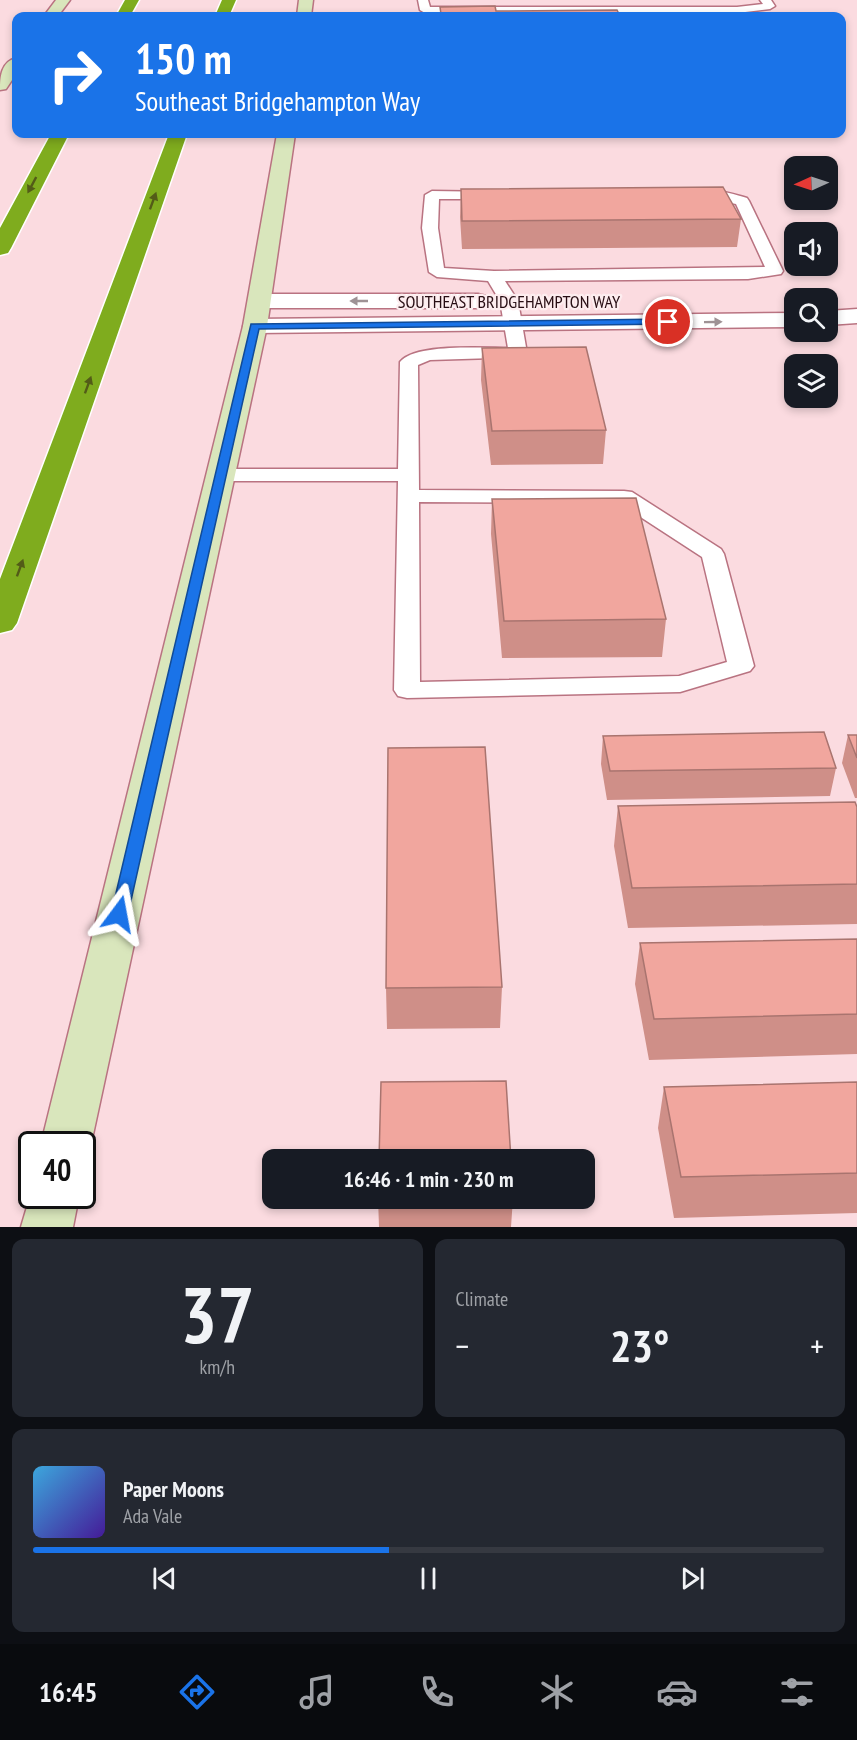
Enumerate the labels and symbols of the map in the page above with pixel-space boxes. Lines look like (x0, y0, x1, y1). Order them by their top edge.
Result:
north arrow (784, 156, 838, 210)
one-way arrow (27, 177, 37, 194)
one-way arrow (149, 192, 159, 210)
street label: SOUTHEAST BRIDGEHAMPTON WAY (398, 290, 621, 313)
one-way arrow (349, 296, 368, 306)
pin (642, 296, 693, 347)
one-way arrow (703, 317, 722, 327)
one-way arrow (83, 376, 93, 394)
one-way arrow (16, 559, 26, 577)
position arrow (87, 882, 151, 946)
speed limit sign: 40 (18, 1131, 96, 1209)

